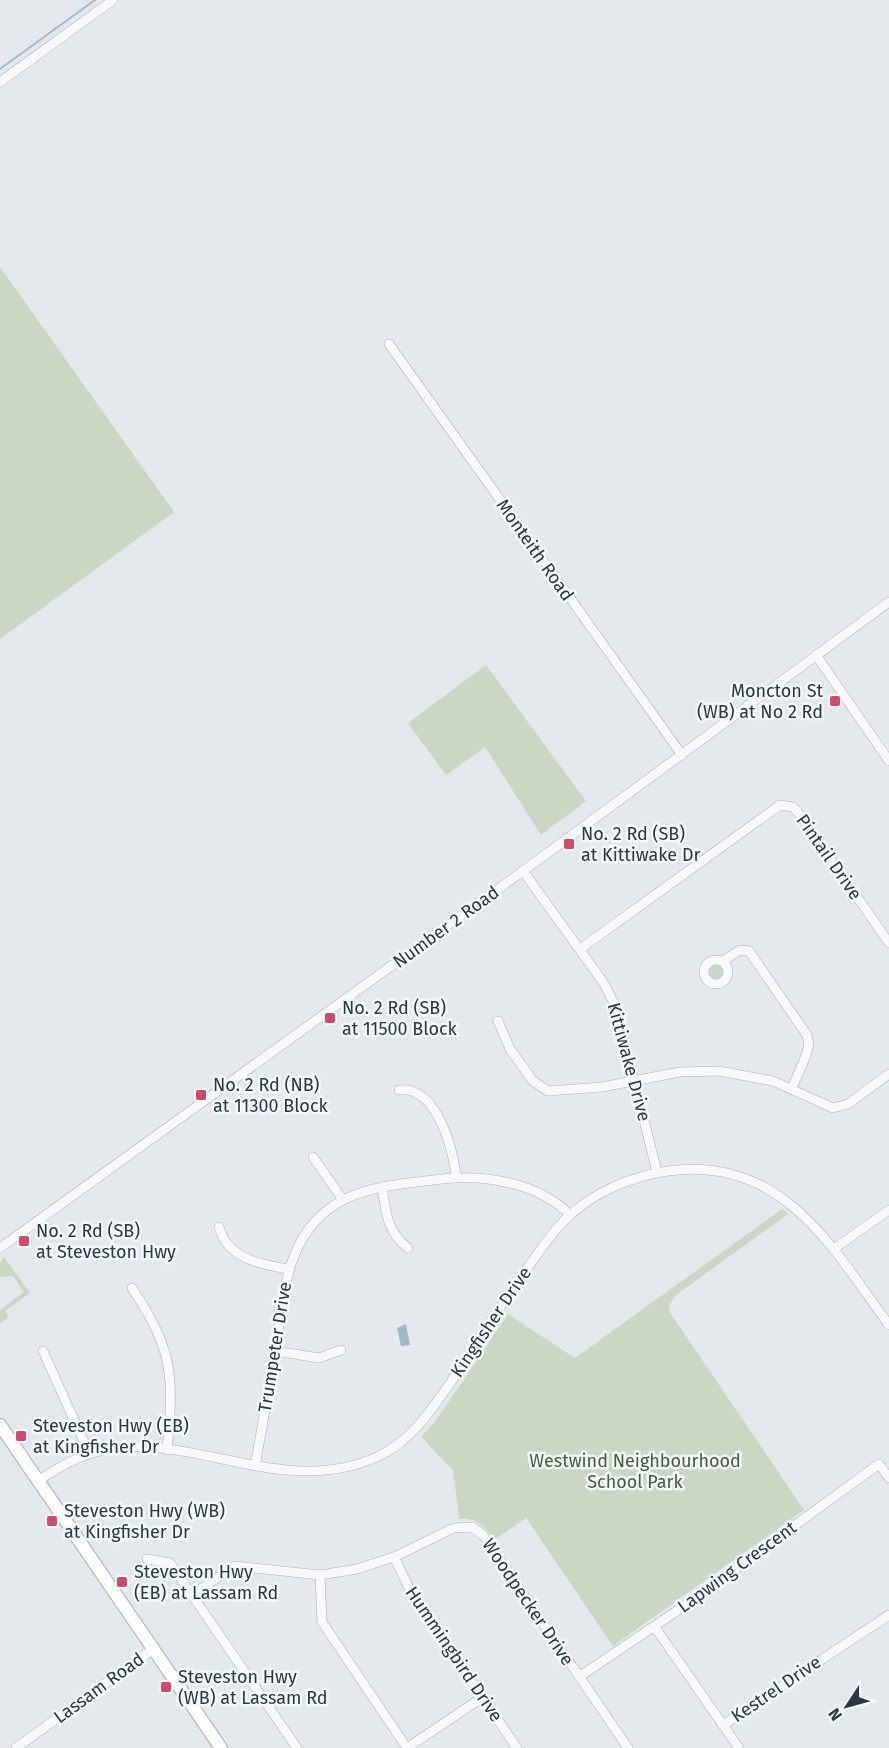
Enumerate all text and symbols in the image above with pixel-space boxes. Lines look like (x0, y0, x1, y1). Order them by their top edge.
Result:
street label: Monteith Road (492, 495, 578, 605)
place label: Moncton St (WB) at No 2 Rd (697, 680, 823, 723)
marker: Moncton St (WB) at No 2 Rd (828, 694, 842, 708)
street label: Pintail Drive (791, 810, 867, 904)
place label: No. 2 Rd (SB) at Kittiwake Dr (581, 823, 701, 866)
marker: No. 2 Rd (SB) at Kittiwake Dr (562, 837, 576, 851)
street label: Number 2 Road (389, 881, 503, 973)
place label: No. 2 Rd (SB) at 11500 Block (342, 997, 458, 1040)
street label: Kittiwake Drive (603, 1000, 655, 1124)
marker: No. 2 Rd (SB) at 11500 Block (323, 1011, 337, 1025)
place label: No. 2 Rd (NB) at 11300 Block (213, 1074, 328, 1117)
marker: No. 2 Rd (NB) at 11300 Block (194, 1088, 208, 1102)
place label: No. 2 Rd (SB) at Steveston Hwy (36, 1220, 176, 1263)
marker: No. 2 Rd (SB) at Steveston Hwy (17, 1234, 31, 1248)
street label: Kingfisher Drive (446, 1263, 536, 1381)
street label: Trumpeter Drive (254, 1280, 296, 1414)
place label: Steveston Hwy (EB) at Kingfisher Dr (33, 1415, 189, 1458)
marker: Steveston Hwy (EB) at Kingfisher Dr (14, 1429, 28, 1443)
park label: Westwind Neighbourhood School Park (529, 1450, 741, 1493)
place label: Steveston Hwy (WB) at Kingfisher Dr (64, 1500, 225, 1543)
marker: Steveston Hwy (WB) at Kingfisher Dr (45, 1514, 59, 1528)
street label: Lapwing Crescent (673, 1516, 801, 1617)
street label: Woodpecker Drive (477, 1534, 579, 1670)
place label: Steveston Hwy (EB) at Lassam Rd (134, 1561, 278, 1604)
marker: Steveston Hwy (EB) at Lassam Rd (115, 1575, 129, 1589)
street label: Hummingbird Drive (401, 1582, 507, 1726)
street label: Lassam Road (50, 1648, 148, 1728)
street label: Kestrel Drive (727, 1651, 825, 1727)
place label: Steveston Hwy (WB) at Lassam Rd (178, 1666, 328, 1709)
north arrow (817, 1676, 877, 1736)
marker: Steveston Hwy (WB) at Lassam Rd (159, 1680, 173, 1694)
text: N (824, 1705, 846, 1724)

